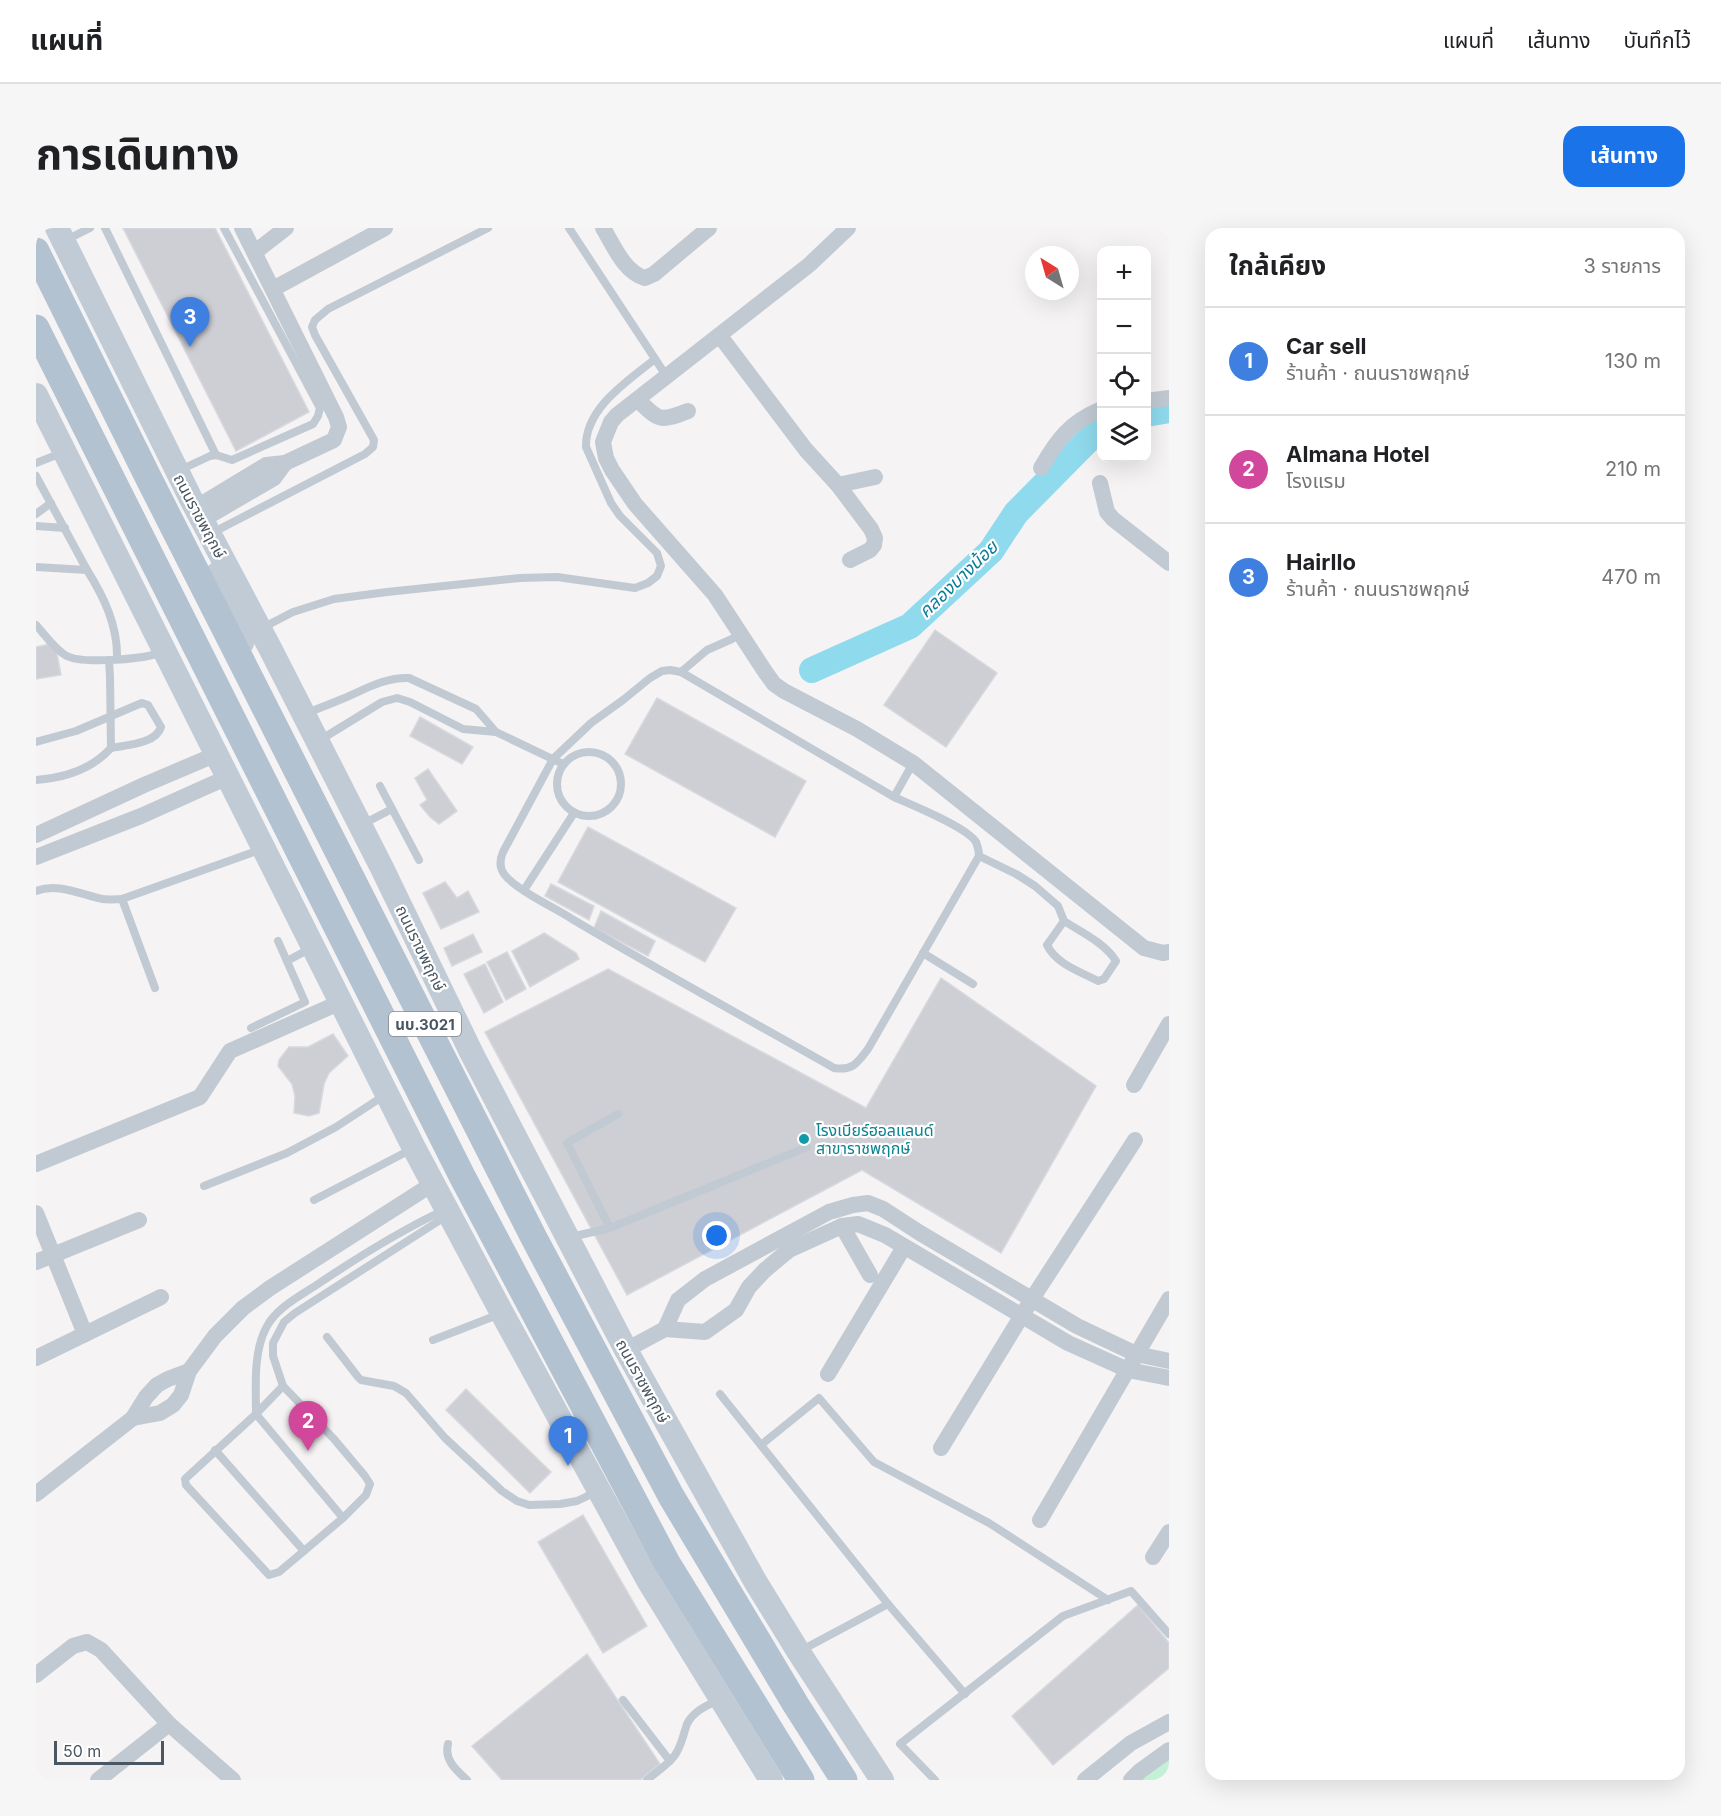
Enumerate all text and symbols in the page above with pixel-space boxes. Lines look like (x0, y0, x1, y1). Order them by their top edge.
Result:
text: แผนที่ (30, 23, 103, 57)
text: แผนที่ (1443, 28, 1494, 53)
text: เส้นทาง (1527, 28, 1591, 53)
text: บันทึกไว้ (1624, 28, 1691, 53)
button: เส้นทาง (1563, 126, 1685, 187)
text: การเดินทาง (36, 128, 239, 179)
north arrow (1025, 246, 1079, 300)
map controls (1097, 246, 1151, 462)
button: + (1097, 246, 1151, 300)
text: ใกล้เคียง (1229, 250, 1326, 281)
text: 3 รายการ (1583, 254, 1661, 278)
pin: 3 (170, 298, 210, 347)
button: − (1097, 300, 1151, 354)
text: Car sell (1286, 333, 1367, 359)
text: 1 (1244, 349, 1253, 373)
text: 130 m (1605, 349, 1661, 373)
button: locate (1097, 354, 1151, 408)
text: ร้านค้า · ถนนราชพฤกษ์ (1286, 361, 1470, 385)
button: layers (1097, 408, 1151, 462)
text: Almana Hotel (1286, 441, 1430, 467)
text: 2 (1242, 457, 1255, 481)
text: 210 m (1605, 457, 1661, 481)
text: โรงแรม (1286, 469, 1346, 493)
street label: ถนนราชพฤกษ์ (169, 470, 231, 562)
water label: คลองบางน้อย (914, 535, 1003, 622)
text: Hairllo (1286, 549, 1356, 575)
text: 3 (1242, 565, 1255, 589)
text: 470 m (1601, 565, 1661, 589)
text: ร้านค้า · ถนนราชพฤกษ์ (1286, 577, 1470, 601)
street label: ถนนราชพฤกษ์ (392, 902, 450, 994)
road number: นบ.3021 (389, 1012, 461, 1036)
place label: โรงเบียร์ฮอลแลนด์ สาขาราชพฤกษ์ (816, 1120, 934, 1158)
marker: โรงเบียร์ฮอลแลนด์ สาขาราชพฤกษ์ (797, 1132, 811, 1146)
your location (702, 1221, 731, 1250)
street label: ถนนราชพฤกษ์ (612, 1336, 674, 1426)
pin: 2 (288, 1402, 328, 1451)
pin: 1 (548, 1416, 588, 1466)
scale bar (54, 1738, 164, 1766)
text: 50 m (63, 1741, 101, 1761)

